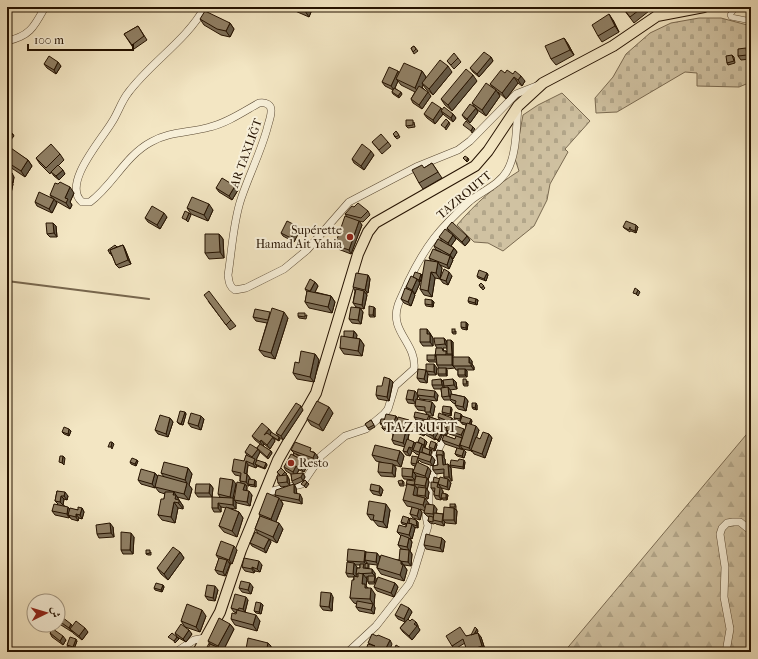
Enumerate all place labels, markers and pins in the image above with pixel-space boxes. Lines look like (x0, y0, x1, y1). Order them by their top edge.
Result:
place label: Supérette Hamad Ait Yahia (256, 223, 342, 251)
marker: Supérette Hamad Ait Yahia (345, 232, 355, 242)
place label: Resto (299, 456, 328, 470)
marker: Resto (286, 458, 296, 468)

